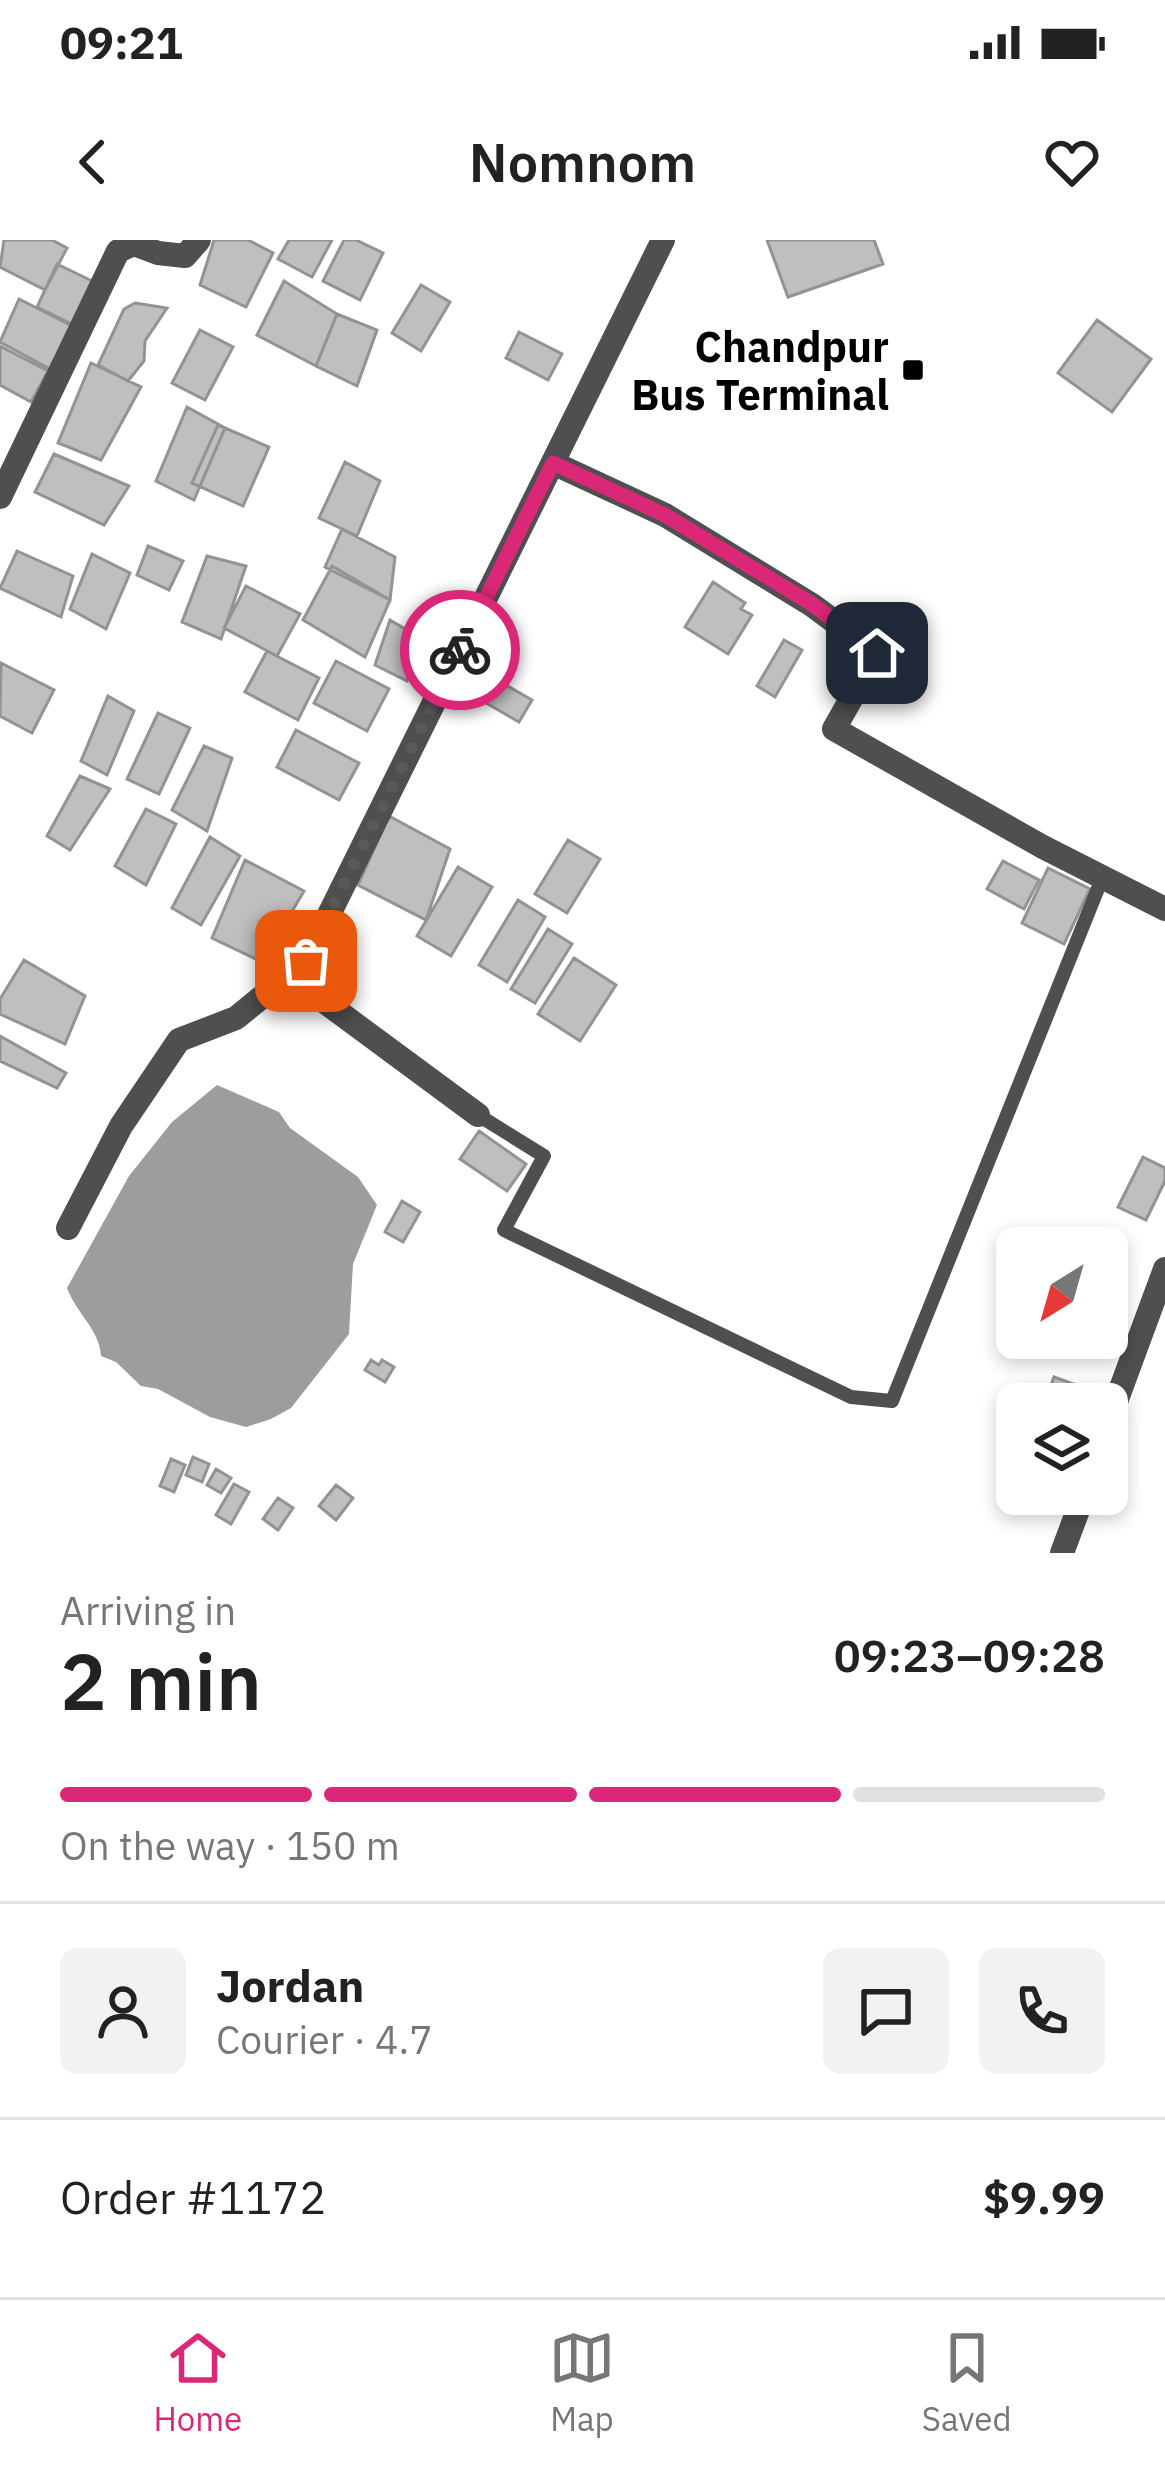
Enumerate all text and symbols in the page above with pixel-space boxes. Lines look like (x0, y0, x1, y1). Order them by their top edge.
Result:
text: 09:21 (60, 13, 183, 71)
text: Nomnom (469, 127, 696, 197)
icon: back (60, 129, 126, 195)
icon: heart (1039, 129, 1105, 195)
place label: Chandpur Bus Terminal (631, 319, 889, 422)
marker: Chandpur Bus Terminal (900, 357, 926, 383)
courier (400, 590, 520, 710)
pin (826, 602, 928, 704)
icon: bike (427, 617, 493, 683)
icon: home (844, 620, 910, 686)
pin (255, 910, 357, 1012)
icon: bag (273, 928, 339, 994)
north arrow (996, 1227, 1128, 1359)
map controls (996, 1227, 1128, 1515)
button: layers (996, 1383, 1128, 1515)
text: Arriving in (60, 1585, 236, 1636)
text: 09:23–09:28 (834, 1626, 1105, 1684)
text: 2 min (60, 1630, 262, 1731)
text: On the way · 150 m (60, 1820, 400, 1871)
button: person (60, 1948, 186, 2074)
button: chat (823, 1948, 949, 2074)
button: phone (979, 1948, 1105, 2074)
text: Jordan (216, 1956, 364, 2014)
text: Courier · 4.7 (216, 2014, 433, 2065)
text: Order #1172 (60, 2168, 326, 2226)
text: $9.99 (983, 2168, 1105, 2226)
tab: Home (153, 2325, 242, 2440)
tab: Map (549, 2325, 615, 2440)
tab: Saved (922, 2325, 1012, 2440)

